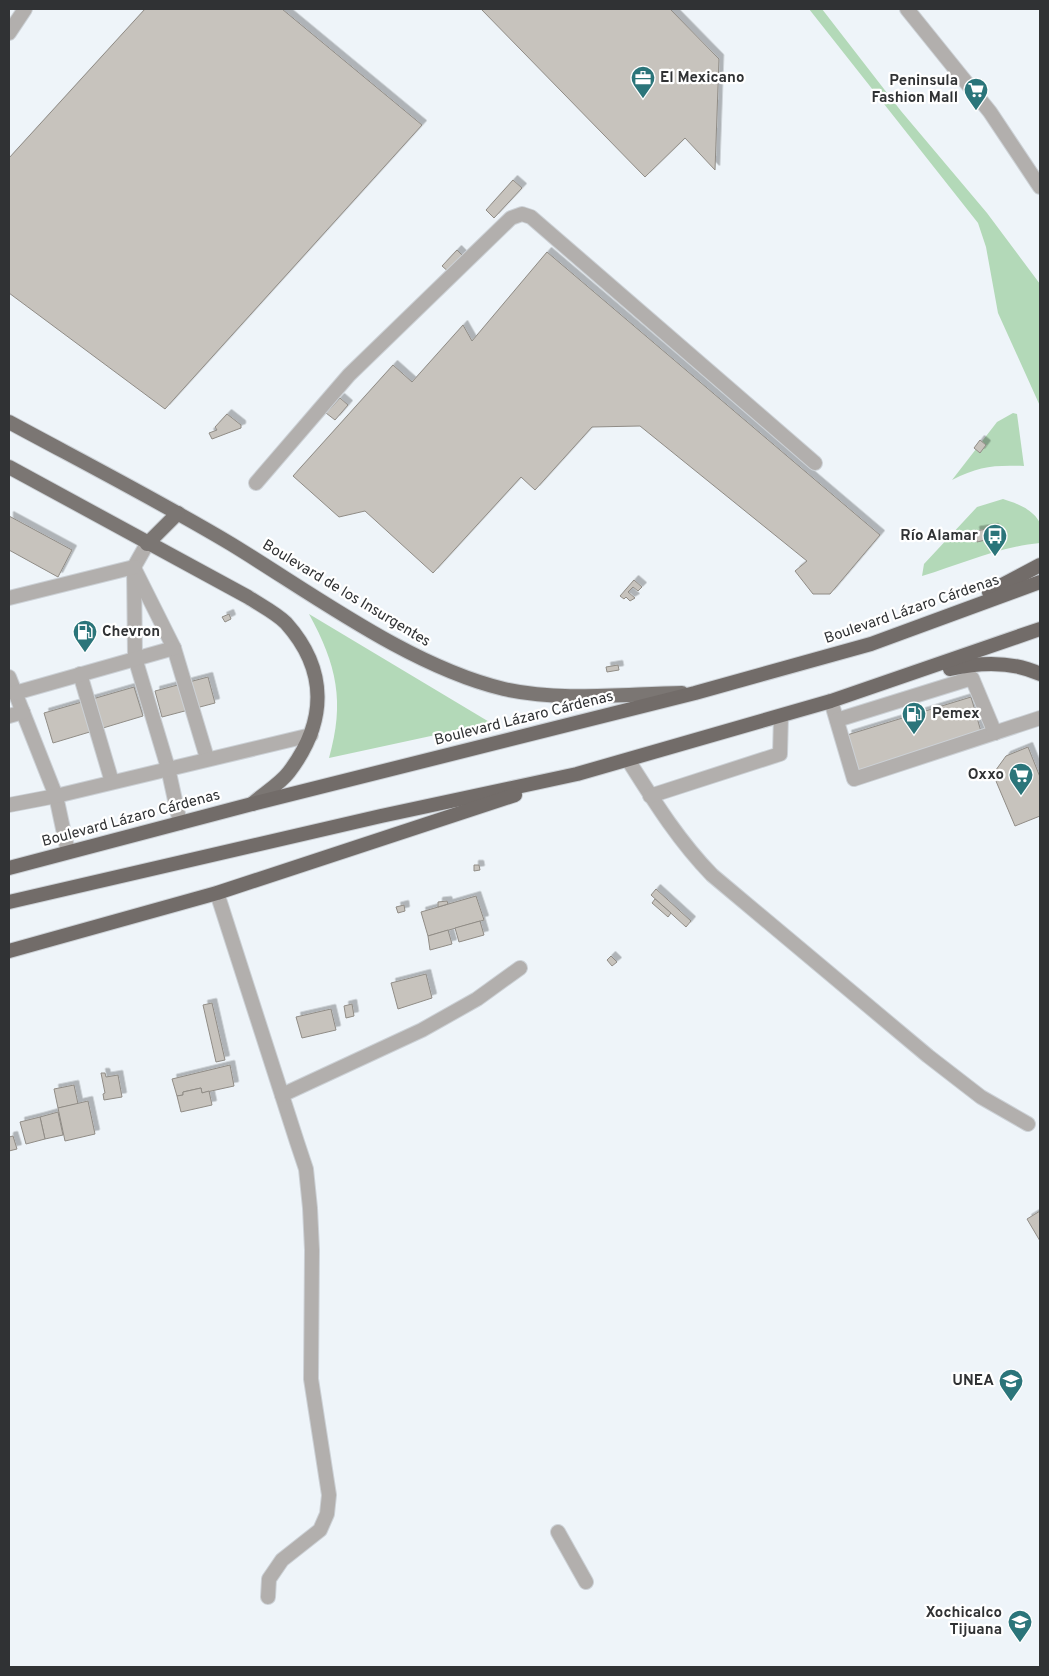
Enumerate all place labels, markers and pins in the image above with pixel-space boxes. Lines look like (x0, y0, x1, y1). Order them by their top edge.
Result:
office icon: El Mexicano (630, 65, 656, 99)
place label: El Mexicano (660, 69, 744, 88)
place label: Peninsula Fashion Mall (872, 72, 958, 108)
supermarket icon: Peninsula Fashion Mall (963, 77, 989, 111)
bus stop icon: Río Alamar (982, 523, 1008, 557)
place label: Río Alamar (900, 527, 979, 546)
fuel station icon: Chevron (72, 619, 98, 653)
place label: Chevron (102, 623, 160, 642)
fuel station icon: Pemex (901, 701, 927, 735)
place label: Pemex (932, 705, 980, 724)
supermarket icon: Oxxo (1008, 762, 1034, 796)
place label: Oxxo (968, 766, 1004, 785)
school or university icon: UNEA (998, 1368, 1024, 1402)
place label: UNEA (952, 1372, 994, 1391)
place label: Xochicalco Tijuana (925, 1604, 1002, 1640)
school or university icon: Xochicalco Tijuana (1007, 1609, 1033, 1643)

